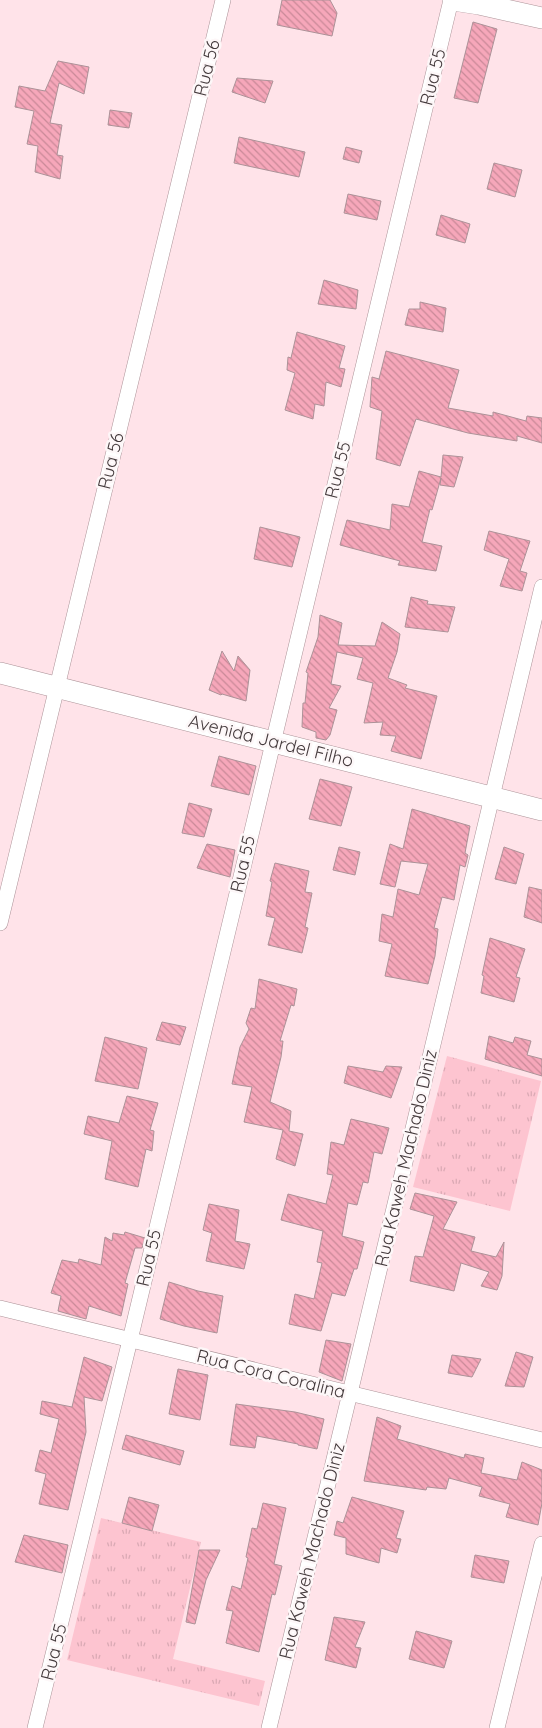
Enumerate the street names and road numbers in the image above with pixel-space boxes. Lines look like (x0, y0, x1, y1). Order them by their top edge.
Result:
street label: Rua 56 (188, 37, 225, 99)
street label: Rua 55 (414, 46, 451, 108)
street label: Rua 56 (92, 430, 129, 492)
street label: Rua 55 (319, 439, 356, 501)
street label: Avenida Jardel Filho (186, 709, 356, 772)
street label: Rua 55 (225, 833, 260, 895)
street label: Rua Kaweh Machado Diniz (369, 1047, 442, 1269)
street label: Rua 55 (131, 1227, 166, 1289)
street label: Rua Cora Coralina (194, 1344, 348, 1403)
street label: Rua Kaweh Machado Diniz (273, 1440, 350, 1662)
street label: Rua 55 (35, 1621, 72, 1683)

